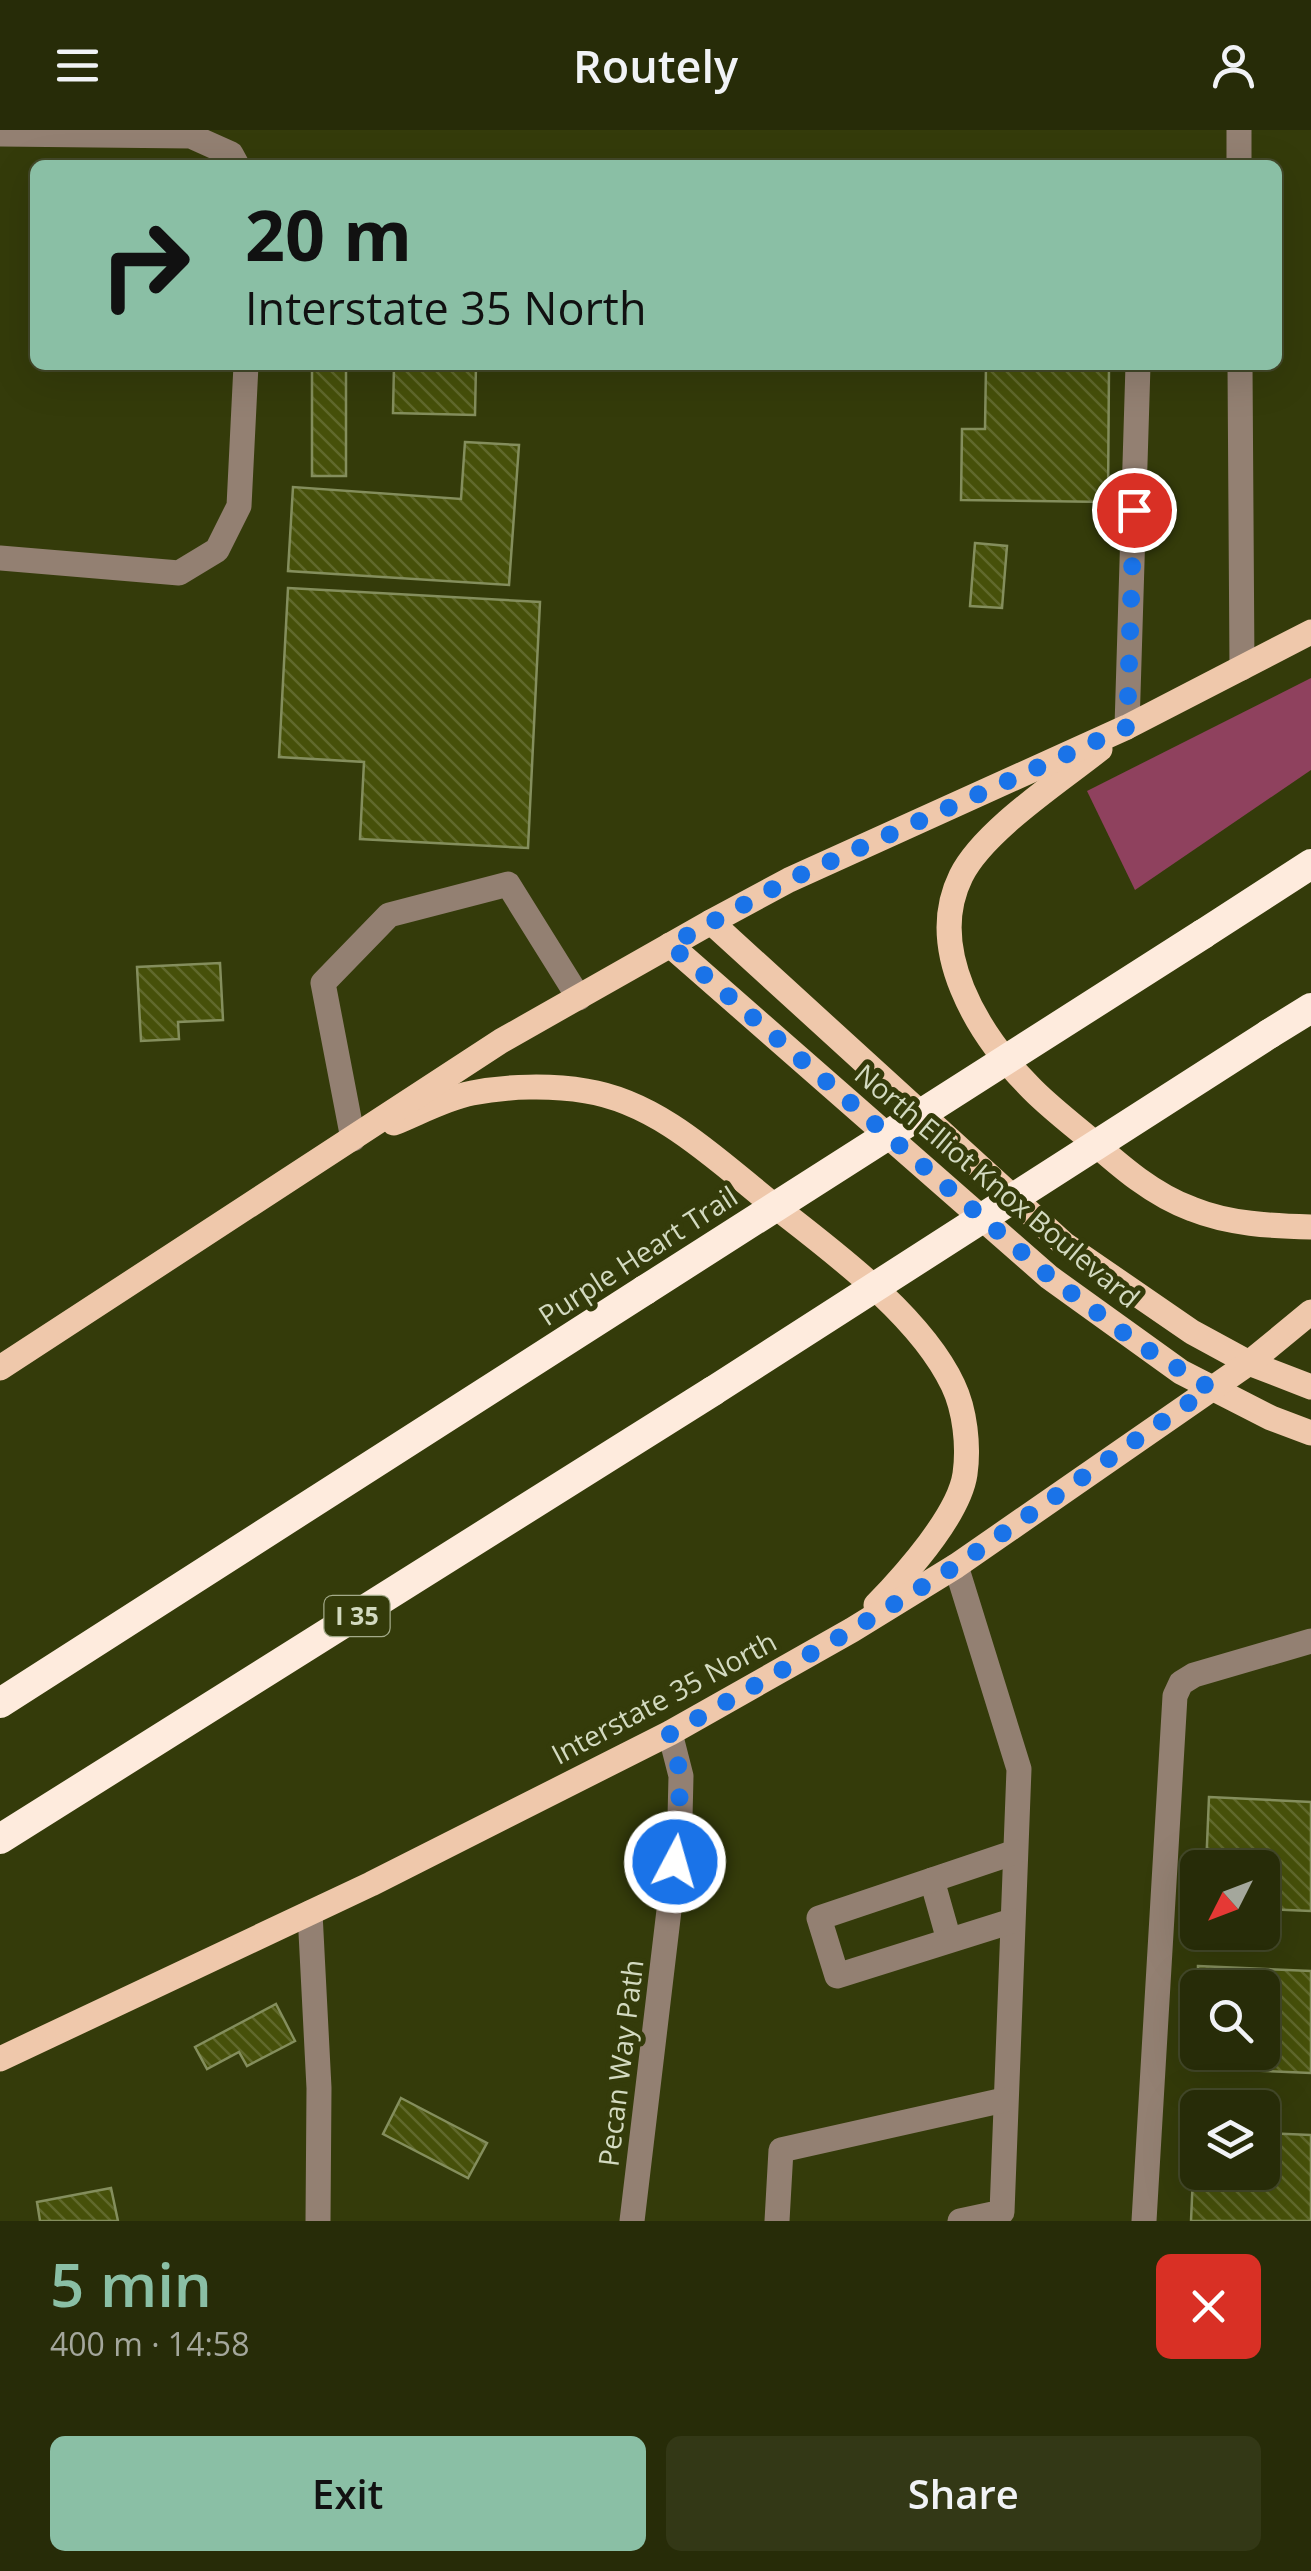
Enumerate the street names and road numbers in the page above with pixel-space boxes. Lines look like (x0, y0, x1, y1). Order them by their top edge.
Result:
street label: North Elliot Knox Boulevard (847, 1055, 1148, 1316)
street label: Purple Heart Trail (531, 1177, 744, 1334)
road number: I 35 (324, 1596, 390, 1636)
street label: Interstate 35 North (544, 1622, 783, 1773)
street label: Pecan Way Path (588, 1957, 652, 2169)

